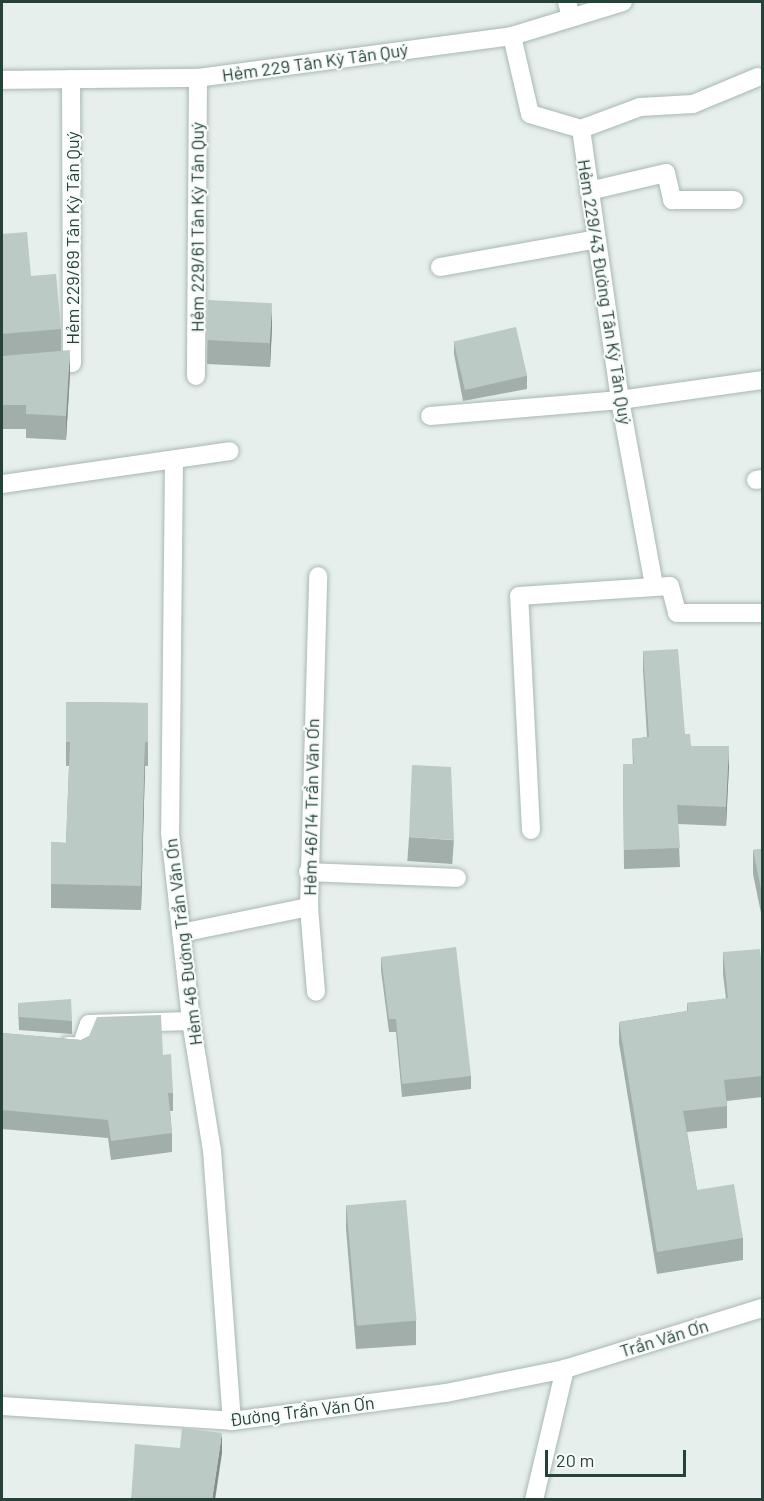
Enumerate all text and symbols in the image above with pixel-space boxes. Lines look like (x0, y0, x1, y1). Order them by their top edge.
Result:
street label: Hẻm 229 Tân Kỳ Tân Quý (220, 38, 410, 86)
street label: Hẻm 229/61 Tân Kỳ Tân Quý (186, 122, 208, 332)
street label: Hẻm 229/69 Tân Kỳ Tân Quý (61, 131, 83, 345)
street label: Hẻm 229/43 Đường Tân Kỳ Tân Quý (573, 158, 637, 426)
street label: Hẻm 46/14 Trần Văn Ơn (299, 718, 323, 896)
street label: Hẻm 46 Đường Trần Văn Ơn (160, 837, 206, 1047)
street label: Trần Văn Ơn (617, 1314, 711, 1362)
street label: Đường Trần Văn Ơn (228, 1391, 376, 1431)
scale bar (548, 1438, 689, 1476)
text: 20 m (556, 1449, 594, 1471)

